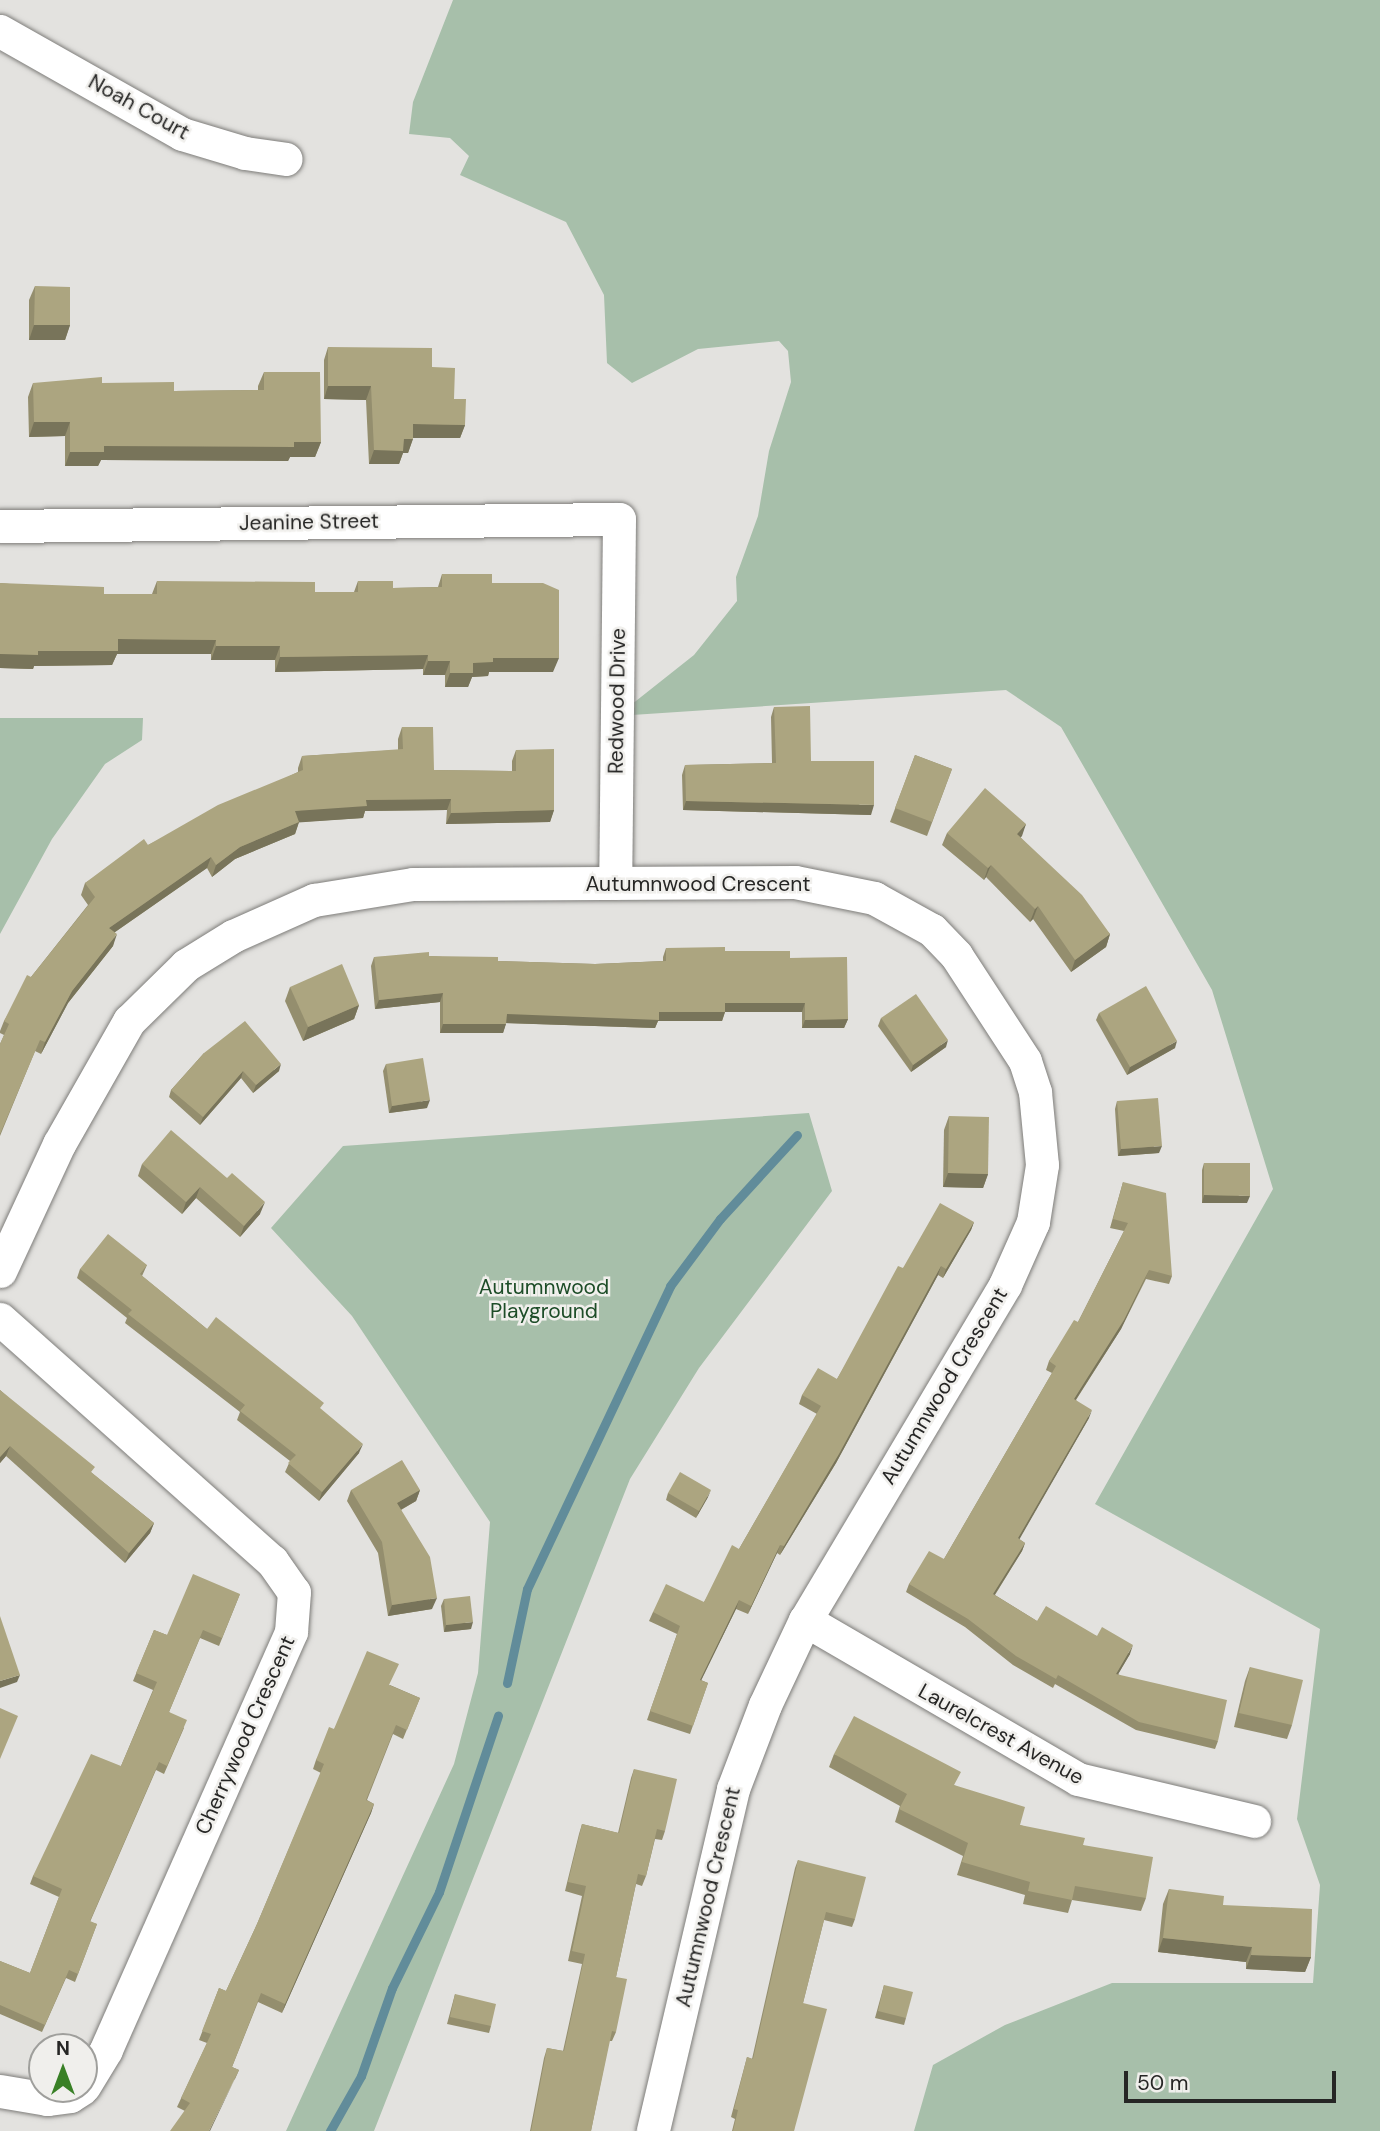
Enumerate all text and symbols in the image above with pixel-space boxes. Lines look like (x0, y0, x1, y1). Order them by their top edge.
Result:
street label: Noah Court (84, 69, 194, 145)
street label: Jeanine Street (239, 508, 379, 536)
street label: Redwood Drive (603, 628, 631, 774)
street label: Autumnwood Crescent (585, 871, 811, 897)
park label: Autumnwood Playground (479, 1274, 609, 1324)
street label: Autumnwood Crescent (875, 1283, 1013, 1489)
street label: Cherrywood Crescent (190, 1632, 300, 1838)
street label: Laurelcrest Avenue (914, 1678, 1088, 1790)
street label: Autumnwood Crescent (670, 1784, 746, 2010)
north arrow (28, 2033, 98, 2103)
text: N (56, 2036, 70, 2061)
scale bar (1128, 2058, 1340, 2102)
text: 50 m (1137, 2069, 1188, 2097)

